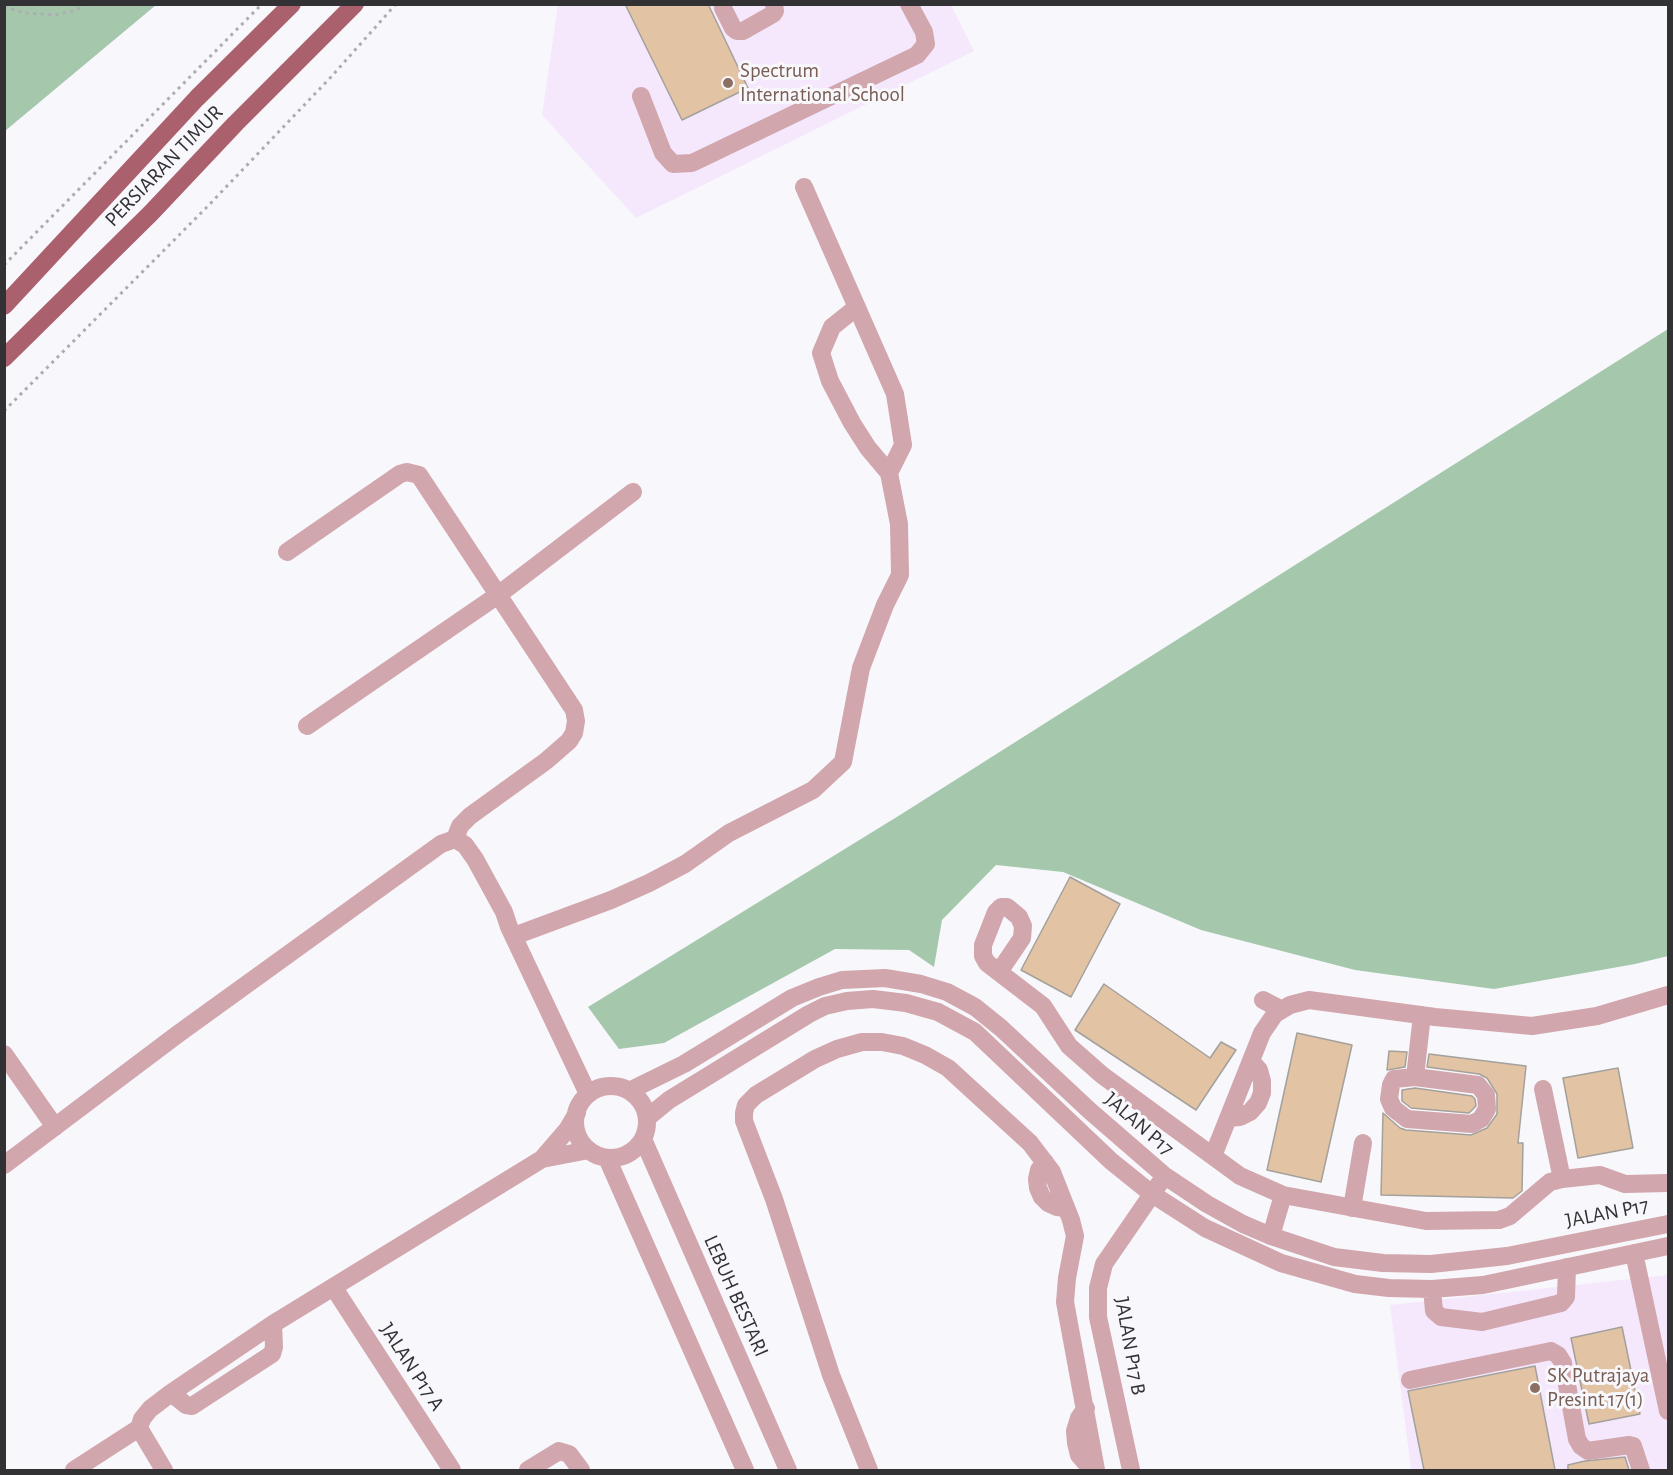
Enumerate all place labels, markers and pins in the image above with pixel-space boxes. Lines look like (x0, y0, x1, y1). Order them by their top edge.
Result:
place label: Spectrum International School (740, 58, 905, 108)
marker: Spectrum International School (721, 76, 735, 90)
place label: SK Putrajaya Presint 17(1) (1547, 1363, 1650, 1413)
marker: SK Putrajaya Presint 17(1) (1528, 1381, 1542, 1395)

